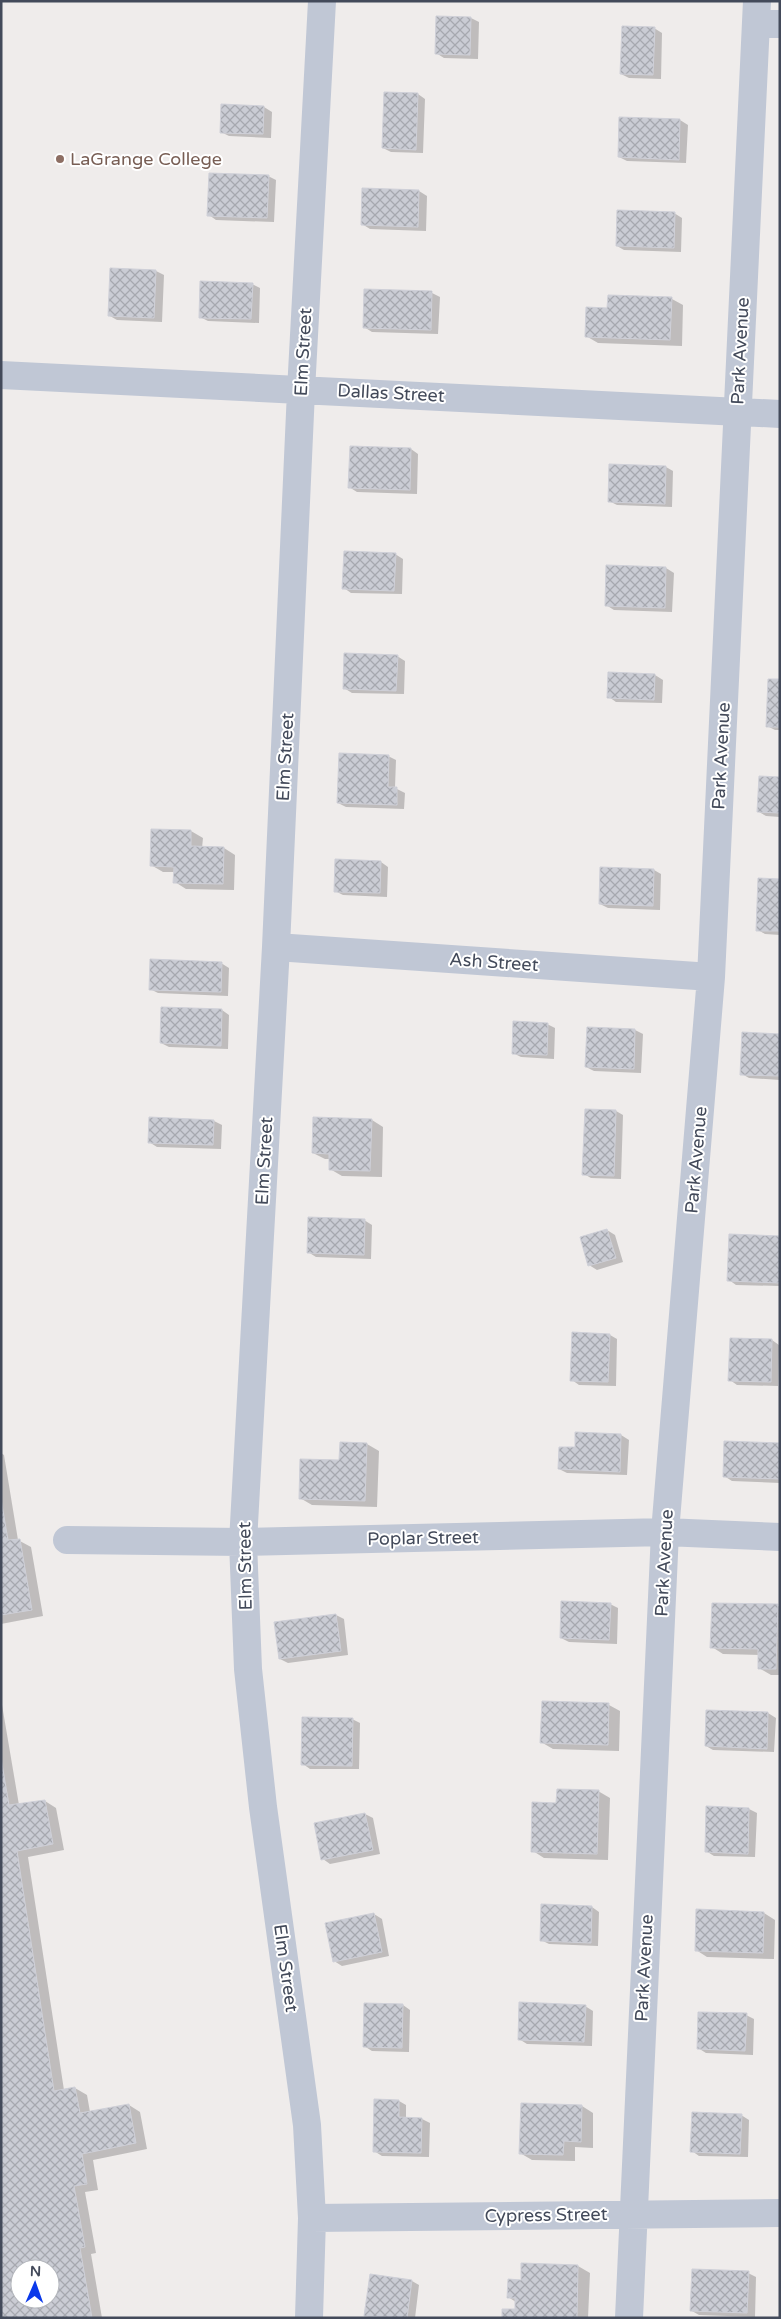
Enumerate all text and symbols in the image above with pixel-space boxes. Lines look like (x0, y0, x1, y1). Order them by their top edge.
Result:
place label: LaGrange College (70, 148, 222, 170)
marker: LaGrange College (54, 153, 66, 165)
street label: Park Avenue (726, 297, 754, 405)
street label: Elm Street (290, 307, 316, 397)
street label: Dallas Street (337, 379, 445, 407)
street label: Park Avenue (707, 702, 735, 810)
street label: Elm Street (272, 712, 298, 802)
street label: Ash Street (449, 948, 539, 976)
street label: Park Avenue (680, 1105, 712, 1215)
street label: Elm Street (251, 1116, 277, 1206)
street label: Park Avenue (650, 1509, 678, 1617)
street label: Elm Street (233, 1521, 257, 1610)
street label: Poplar Street (367, 1526, 479, 1550)
street label: Park Avenue (630, 1914, 658, 2022)
street label: Elm Street (269, 1923, 303, 2014)
street label: Cypress Street (484, 2203, 608, 2227)
north arrow (10, 2259, 60, 2309)
text: N (30, 2263, 41, 2280)

